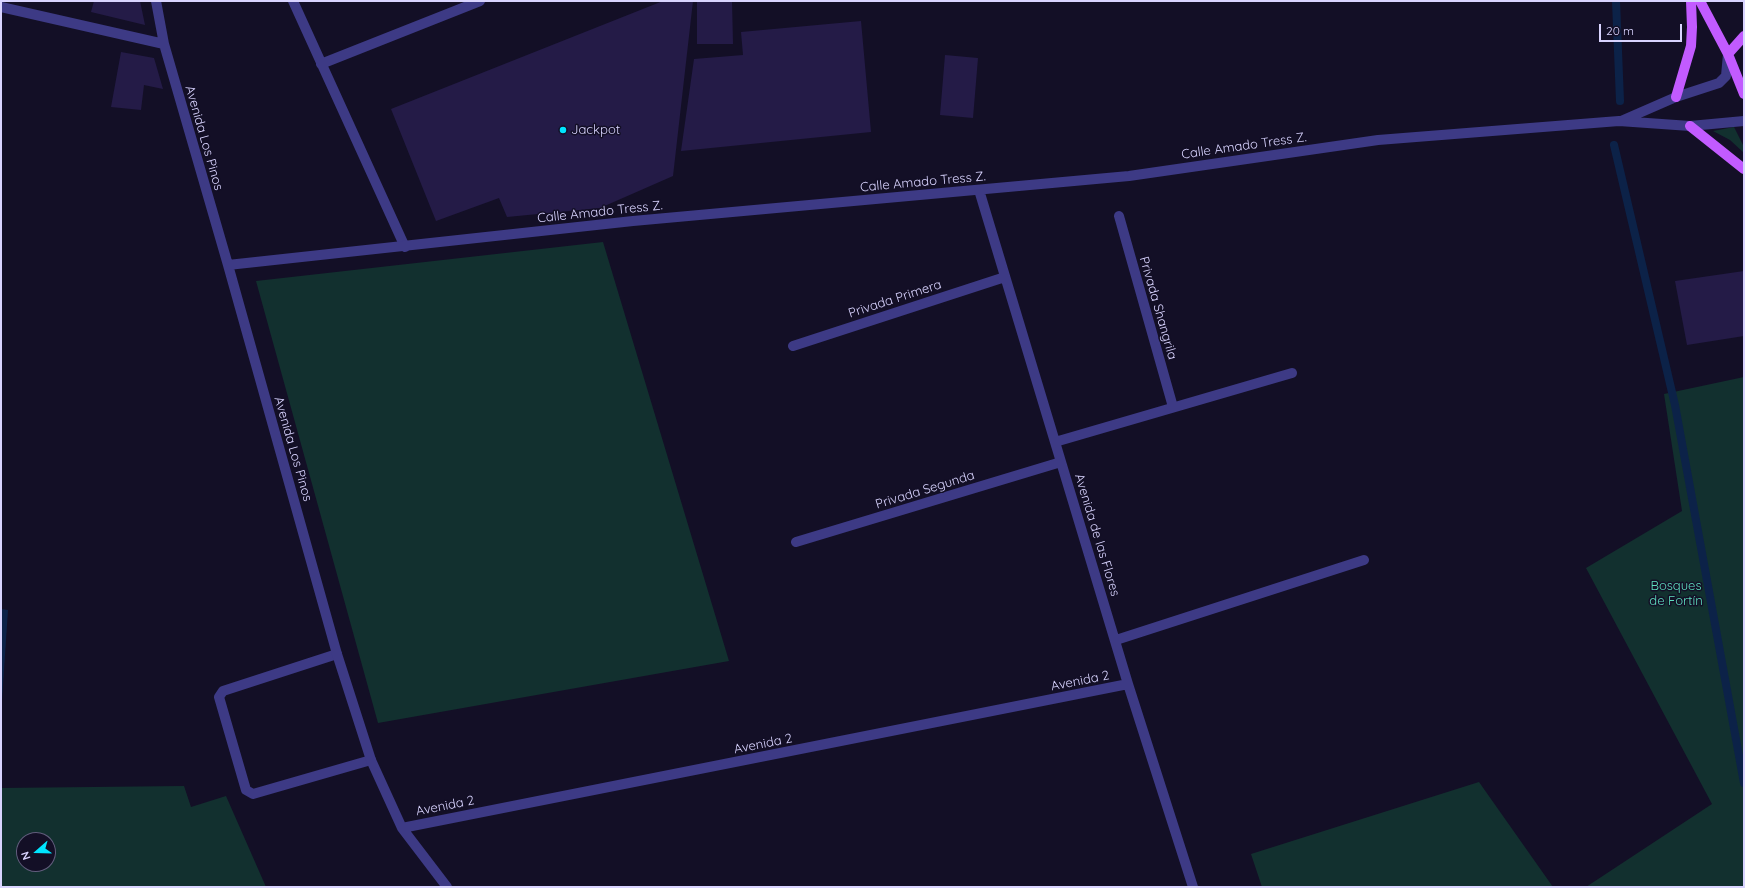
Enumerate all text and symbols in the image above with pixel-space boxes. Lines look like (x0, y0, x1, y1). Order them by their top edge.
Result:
scale bar (1601, 16, 1684, 42)
text: 20 m (1606, 23, 1634, 38)
street label: Avenida Los Pinos (182, 84, 226, 192)
place label: Jackpot (571, 122, 620, 138)
marker: Jackpot (558, 125, 568, 135)
street label: Calle Amado Tress Z. (1180, 129, 1308, 163)
street label: Calle Amado Tress Z. (859, 169, 987, 195)
street label: Calle Amado Tress Z. (536, 198, 664, 226)
street label: Privada Shangrila (1136, 255, 1180, 361)
street label: Privada Primera (846, 277, 944, 321)
street label: Avenida Los Pinos (271, 395, 315, 503)
street label: Privada Segunda (874, 468, 976, 512)
street label: Avenida de las Flores (1071, 472, 1123, 598)
park label: Bosques de Fortín (1649, 578, 1703, 609)
street label: Avenida 2 (1050, 668, 1110, 694)
street label: Avenida 2 (733, 731, 793, 757)
street label: Avenida 2 (415, 793, 475, 819)
north arrow (16, 832, 56, 872)
text: N (18, 850, 34, 862)

